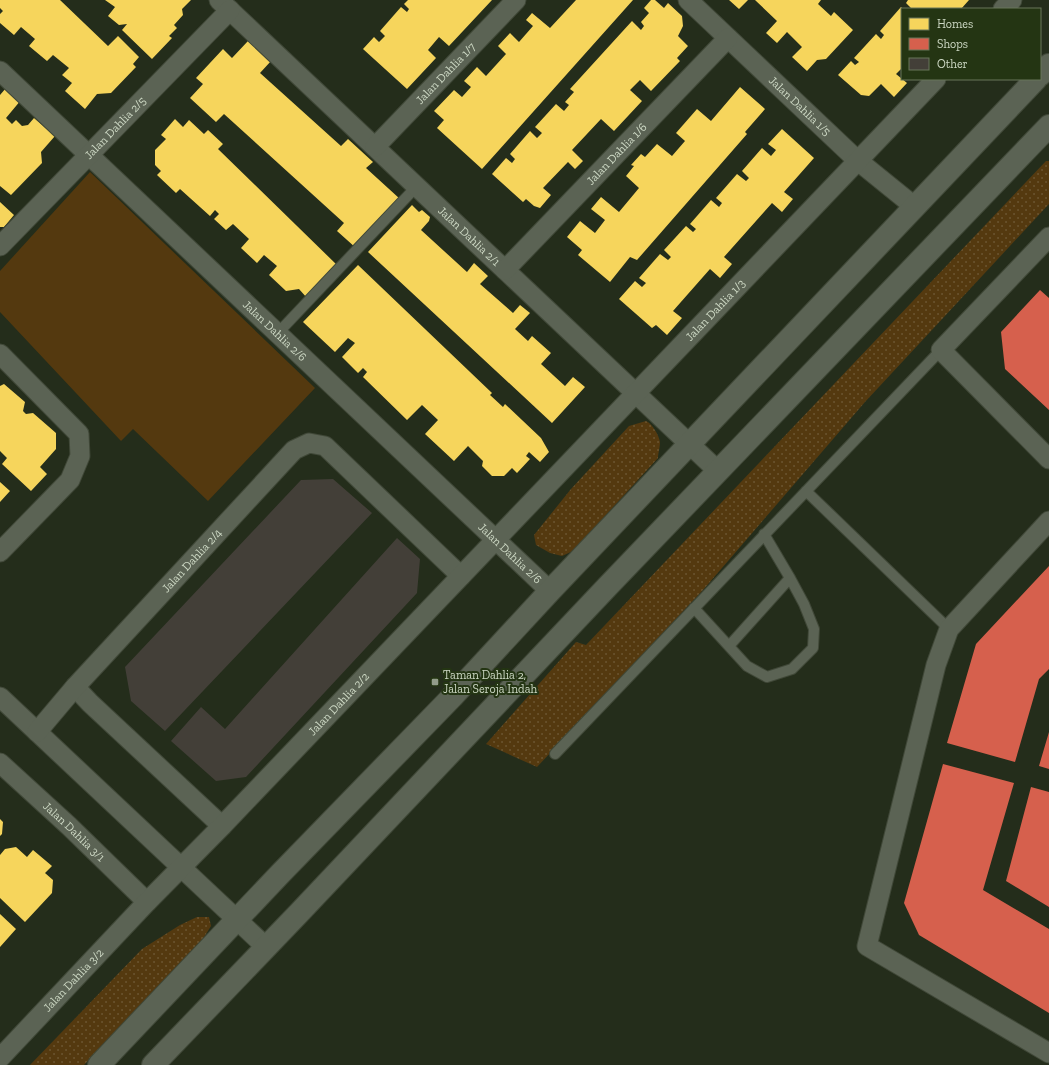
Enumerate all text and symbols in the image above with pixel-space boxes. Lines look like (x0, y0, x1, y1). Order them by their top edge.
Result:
legend (901, 8, 1041, 80)
text: Homes (937, 17, 973, 31)
text: Shops (937, 37, 968, 51)
street label: Jalan Dahlia 1/7 (413, 39, 479, 107)
text: Other (937, 57, 968, 71)
street label: Jalan Dahlia 1/5 (766, 73, 834, 139)
street label: Jalan Dahlia 2/5 (82, 94, 149, 162)
street label: Jalan Dahlia 1/6 (584, 120, 650, 188)
street label: Jalan Dahlia 2/1 (435, 203, 504, 269)
street label: Jalan Dahlia 1/3 (683, 276, 748, 344)
street label: Jalan Dahlia 2/6 (240, 297, 309, 364)
street label: Jalan Dahlia 2/6 (475, 520, 545, 587)
street label: Jalan Dahlia 2/4 (159, 525, 225, 595)
place label: Taman Dahlia 2, Jalan Seroja Indah (443, 668, 537, 697)
street label: Jalan Dahlia 2/2 (305, 669, 372, 738)
marker: Taman Dahlia 2, Jalan Seroja Indah (430, 677, 440, 687)
street label: Jalan Dahlia 3/1 (40, 799, 108, 865)
street label: Jalan Dahlia 3/2 (40, 946, 106, 1015)

